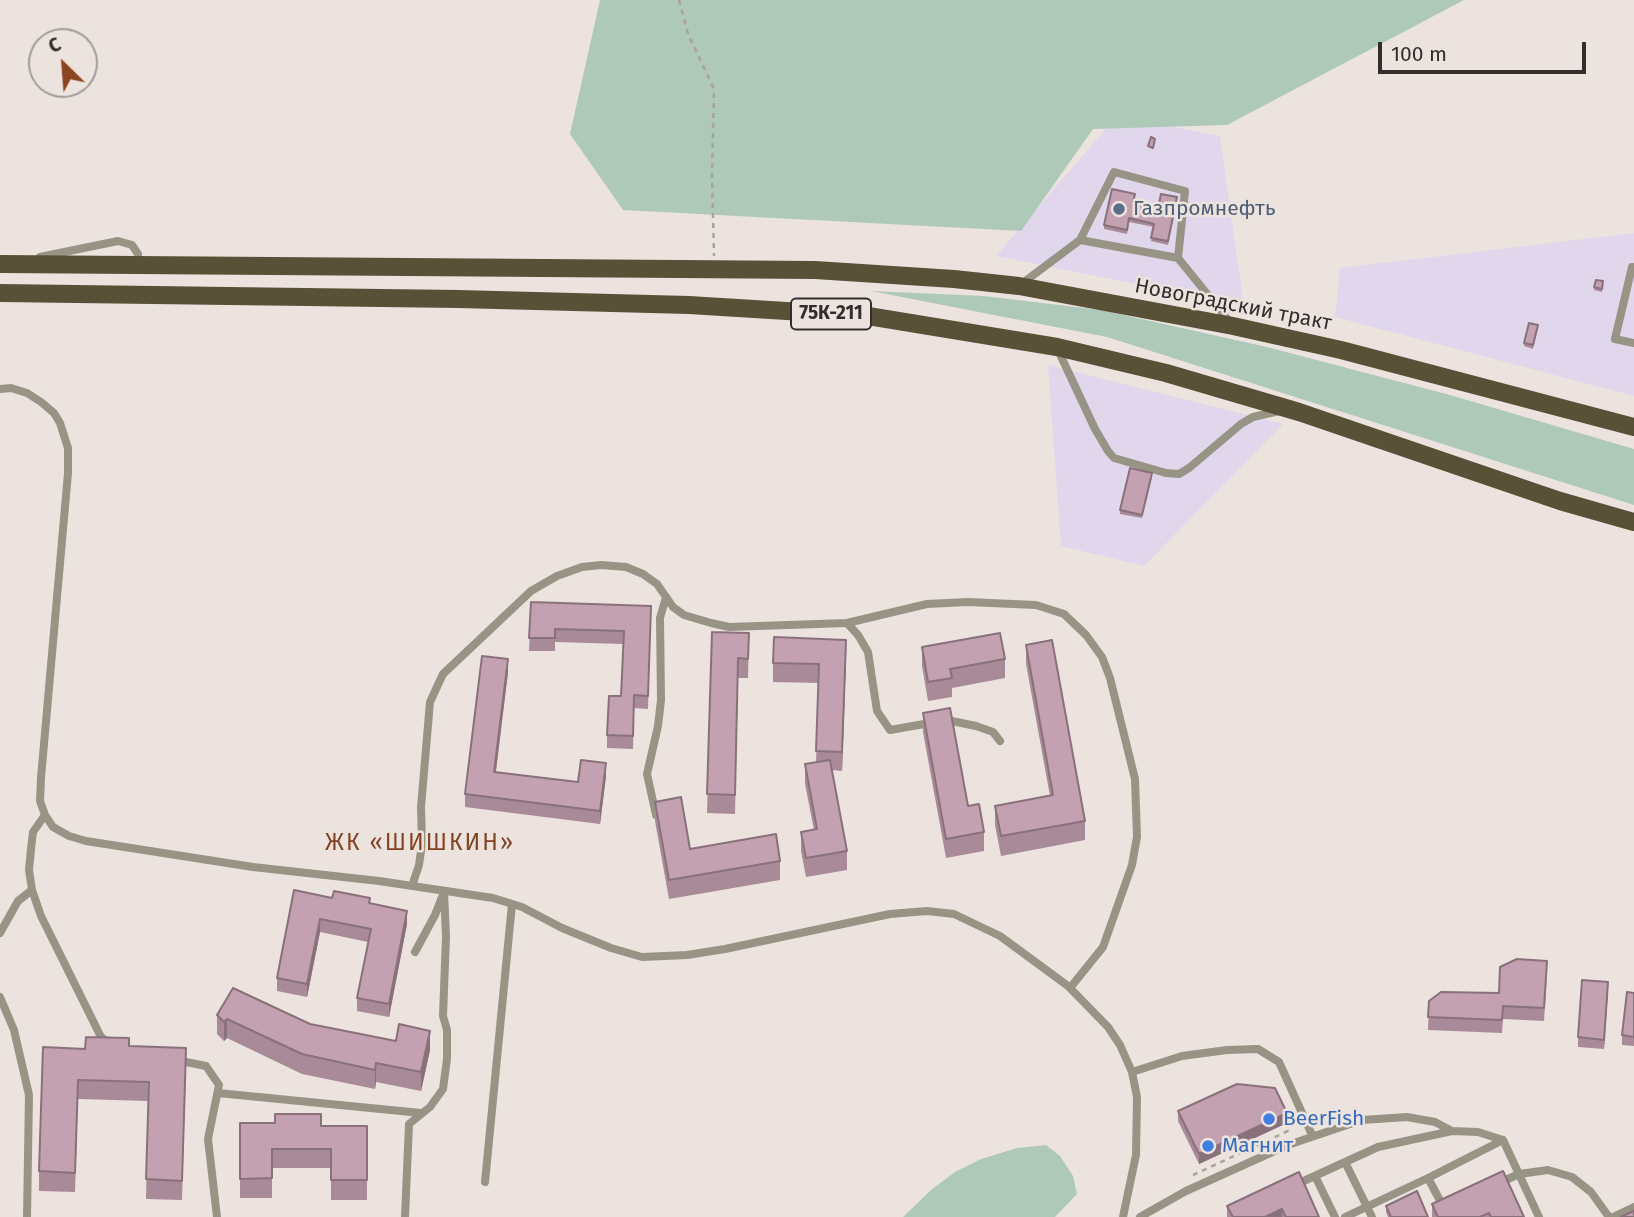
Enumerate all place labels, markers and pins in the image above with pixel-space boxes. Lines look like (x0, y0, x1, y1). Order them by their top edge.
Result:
place label: Газпромнефть (1133, 196, 1276, 222)
marker: Газпромнефть (1111, 201, 1127, 217)
place label: BeerFish (1283, 1106, 1364, 1132)
marker: BeerFish (1261, 1111, 1277, 1127)
place label: Магнит (1222, 1133, 1293, 1159)
marker: Магнит (1200, 1138, 1216, 1154)

